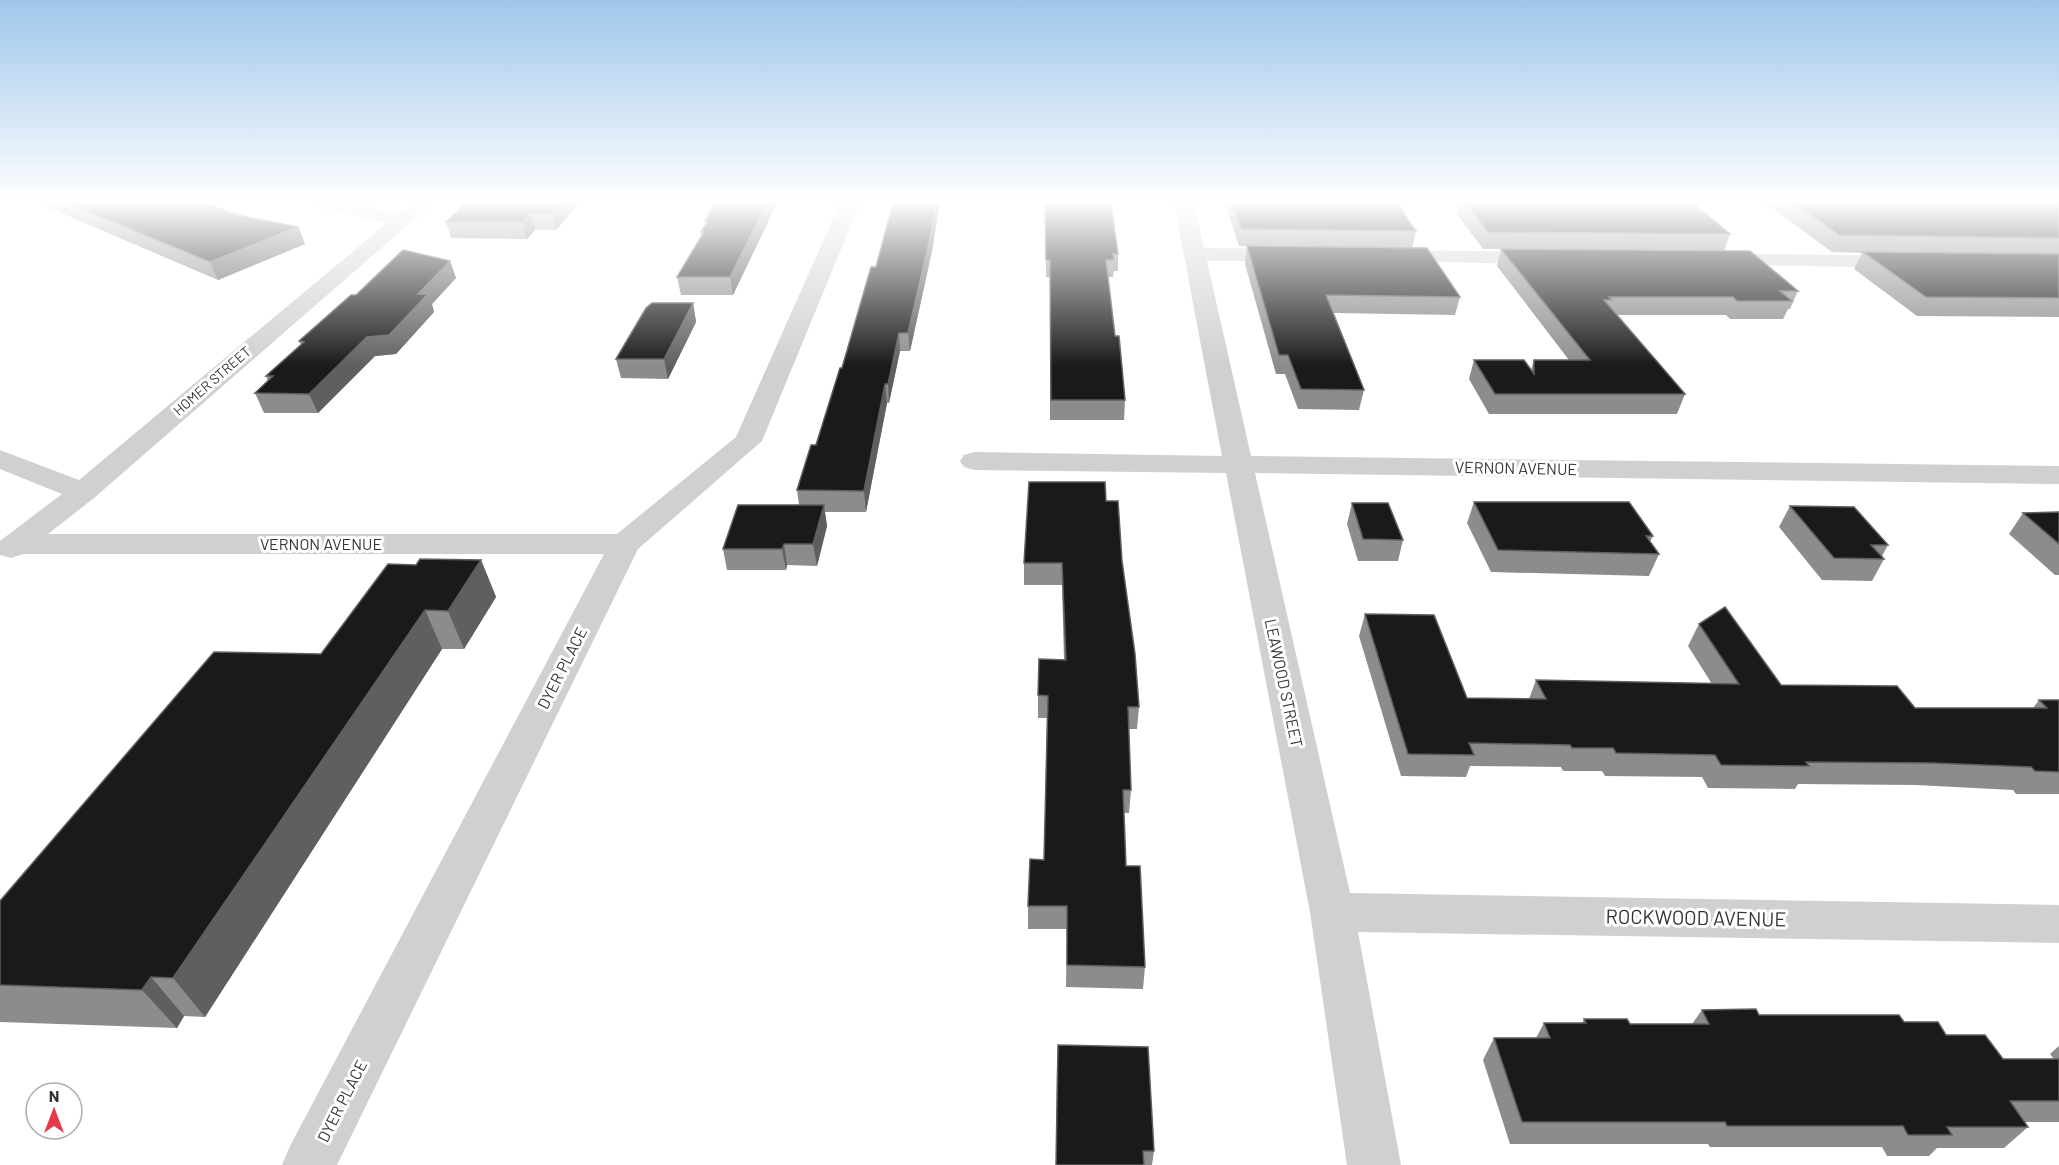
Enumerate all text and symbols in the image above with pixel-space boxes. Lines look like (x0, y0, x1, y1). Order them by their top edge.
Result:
street label: HOMER STREET (169, 342, 254, 419)
street label: VERNON AVENUE (1455, 457, 1577, 478)
street label: VERNON AVENUE (260, 534, 382, 553)
street label: LEAWOOD STREET (1262, 617, 1307, 749)
street label: DYER PLACE (533, 624, 590, 712)
street label: ROCKWOOD AVENUE (1605, 903, 1787, 931)
street label: DYER PLACE (313, 1057, 370, 1145)
north arrow (24, 1081, 84, 1141)
text: N (49, 1086, 59, 1105)

